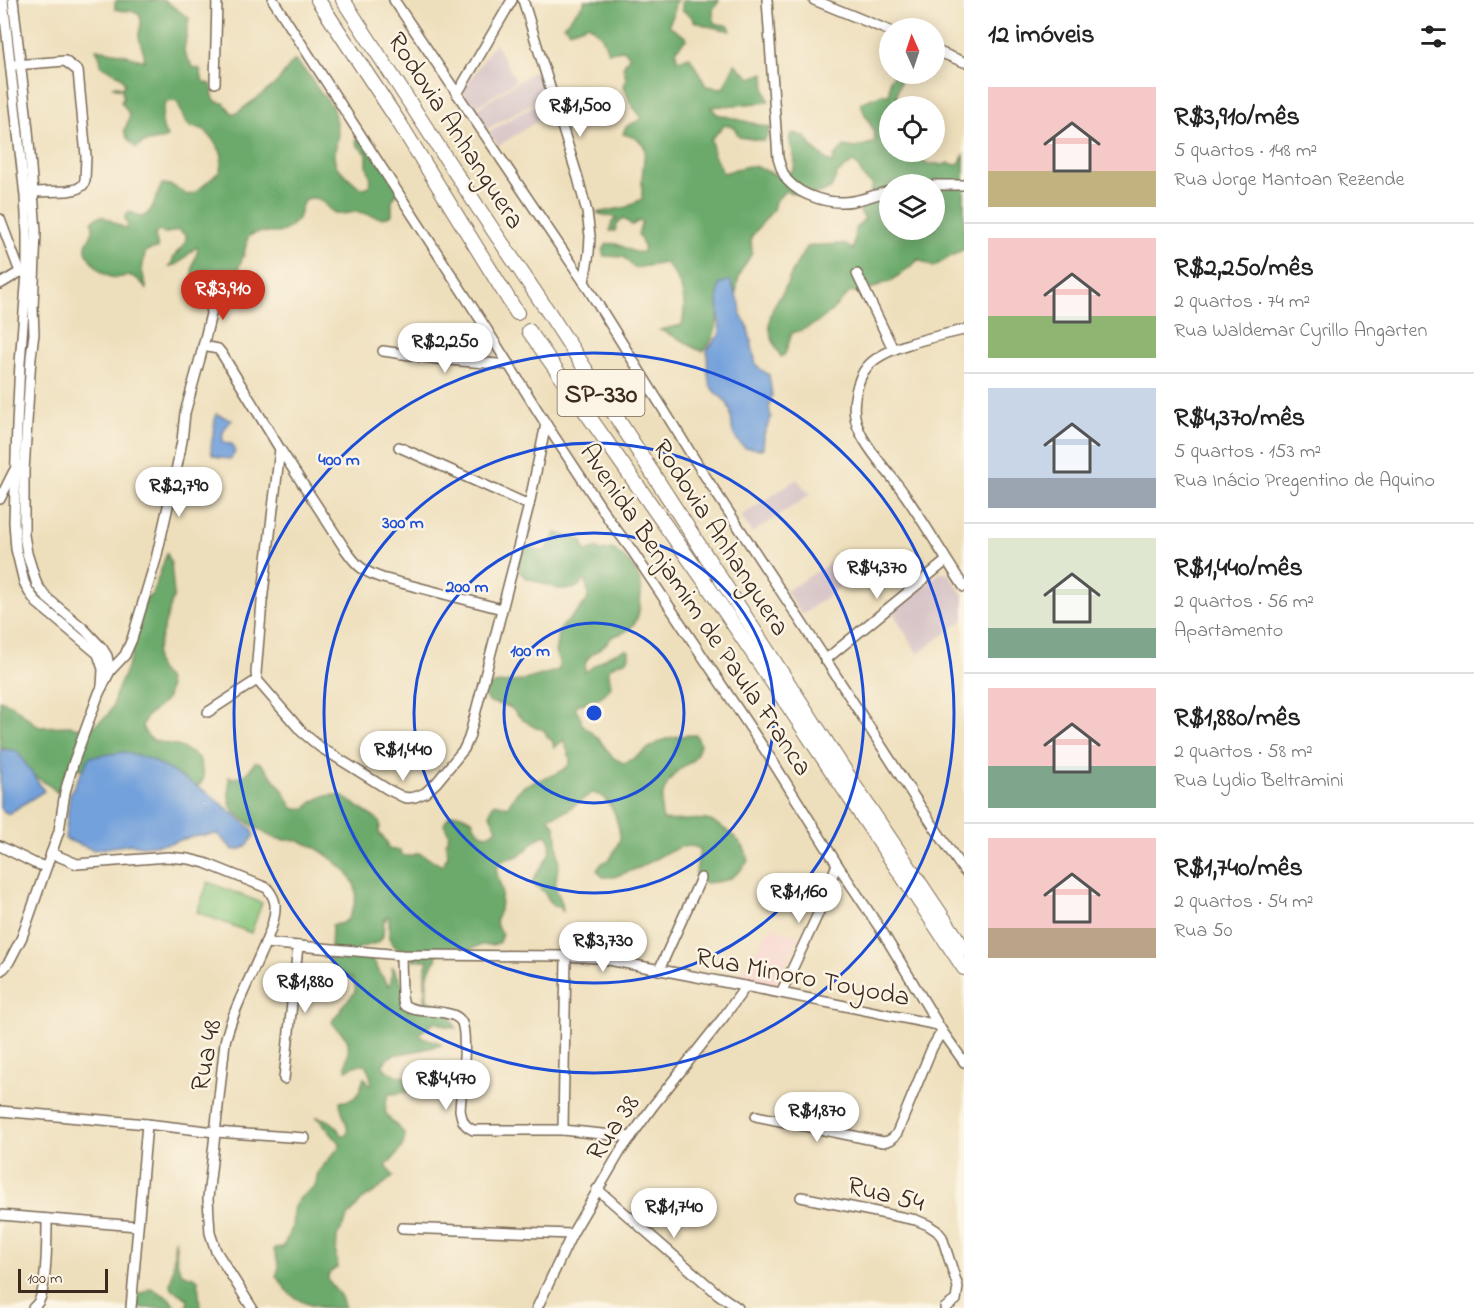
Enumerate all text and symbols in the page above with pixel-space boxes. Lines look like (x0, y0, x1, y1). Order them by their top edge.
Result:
text: 12 imóveis (988, 17, 1094, 55)
north arrow (879, 18, 945, 84)
map controls (879, 18, 945, 240)
icon: filters (1417, 20, 1450, 53)
street label: Rodovia Anhanguera (376, 25, 533, 238)
pin: R$1,500 (525, 87, 635, 138)
text: R$1,500 (549, 92, 611, 121)
button: locate (879, 96, 945, 162)
text: R$3,910/mês (1174, 99, 1300, 137)
icon: home (1036, 111, 1108, 183)
text: 5 quartos · 148 m² (1174, 137, 1317, 166)
text: Rua Jorge Mantoan Rezende (1174, 166, 1405, 195)
button: layers (879, 174, 945, 240)
text: R$2,250/mês (1174, 250, 1314, 288)
icon: home (1036, 262, 1108, 334)
pin: R$3,910 (168, 270, 278, 321)
text: R$3,910 (195, 275, 251, 304)
text: 2 quartos · 74 m² (1174, 288, 1310, 317)
text: Rua Waldemar Cyrillo Angarten (1174, 317, 1427, 346)
pin: R$2,250 (390, 323, 500, 374)
text: R$2,250 (412, 328, 478, 357)
road number: SP-330 (558, 370, 644, 416)
text: R$4,370/mês (1174, 400, 1305, 438)
icon: home (1036, 412, 1108, 484)
street label: Rodovia Anhanguera (641, 432, 798, 645)
street label: Avenida Benjamim de Paula Franca (569, 436, 821, 785)
text: 5 quartos · 153 m² (1174, 438, 1321, 467)
text: 400 m (318, 448, 360, 474)
pin: R$2,790 (124, 467, 234, 518)
text: Rua Inácio Pregentino de Aquino (1174, 467, 1435, 496)
text: R$2,790 (149, 472, 209, 501)
text: 300 m (381, 511, 424, 537)
pin: R$4,370 (822, 549, 932, 600)
text: R$1,440/mês (1174, 550, 1303, 588)
text: R$4,370 (847, 554, 907, 583)
icon: home (1036, 562, 1108, 634)
text: 200 m (445, 575, 489, 601)
text: 2 quartos · 56 m² (1174, 588, 1314, 617)
text: Apartamento (1174, 617, 1283, 646)
text: 100 m (510, 639, 550, 665)
text: R$1,880/mês (1174, 700, 1301, 738)
centre of rings (584, 703, 604, 723)
icon: home (1036, 712, 1108, 784)
pin: R$1,440 (348, 731, 458, 782)
text: R$1,440 (374, 736, 432, 765)
text: 2 quartos · 58 m² (1174, 738, 1313, 767)
text: Rua Lydio Beltramini (1174, 767, 1344, 796)
text: R$1,740/mês (1174, 850, 1303, 888)
icon: home (1036, 862, 1108, 934)
pin: R$1,160 (744, 873, 854, 924)
text: R$1,160 (771, 878, 827, 907)
text: 2 quartos · 54 m² (1174, 888, 1313, 917)
text: Rua 50 (1174, 917, 1232, 946)
pin: R$3,730 (548, 922, 658, 973)
text: R$3,730 (573, 927, 633, 956)
street label: Rua Minoro Toyoda (692, 939, 913, 1018)
pin: R$1,880 (250, 963, 360, 1014)
text: R$1,880 (277, 968, 333, 997)
street label: Rua 48 (181, 1016, 234, 1095)
pin: R$4,470 (391, 1060, 501, 1111)
text: R$4,470 (416, 1065, 476, 1094)
street label: Rua 38 (578, 1087, 651, 1170)
pin: R$1,870 (762, 1092, 872, 1143)
text: R$1,870 (788, 1097, 846, 1126)
street label: Rua 54 (843, 1167, 928, 1224)
pin: R$1,740 (619, 1188, 729, 1239)
text: R$1,740 (645, 1193, 703, 1222)
scale bar (18, 1266, 108, 1294)
text: 100 m (27, 1267, 62, 1291)

